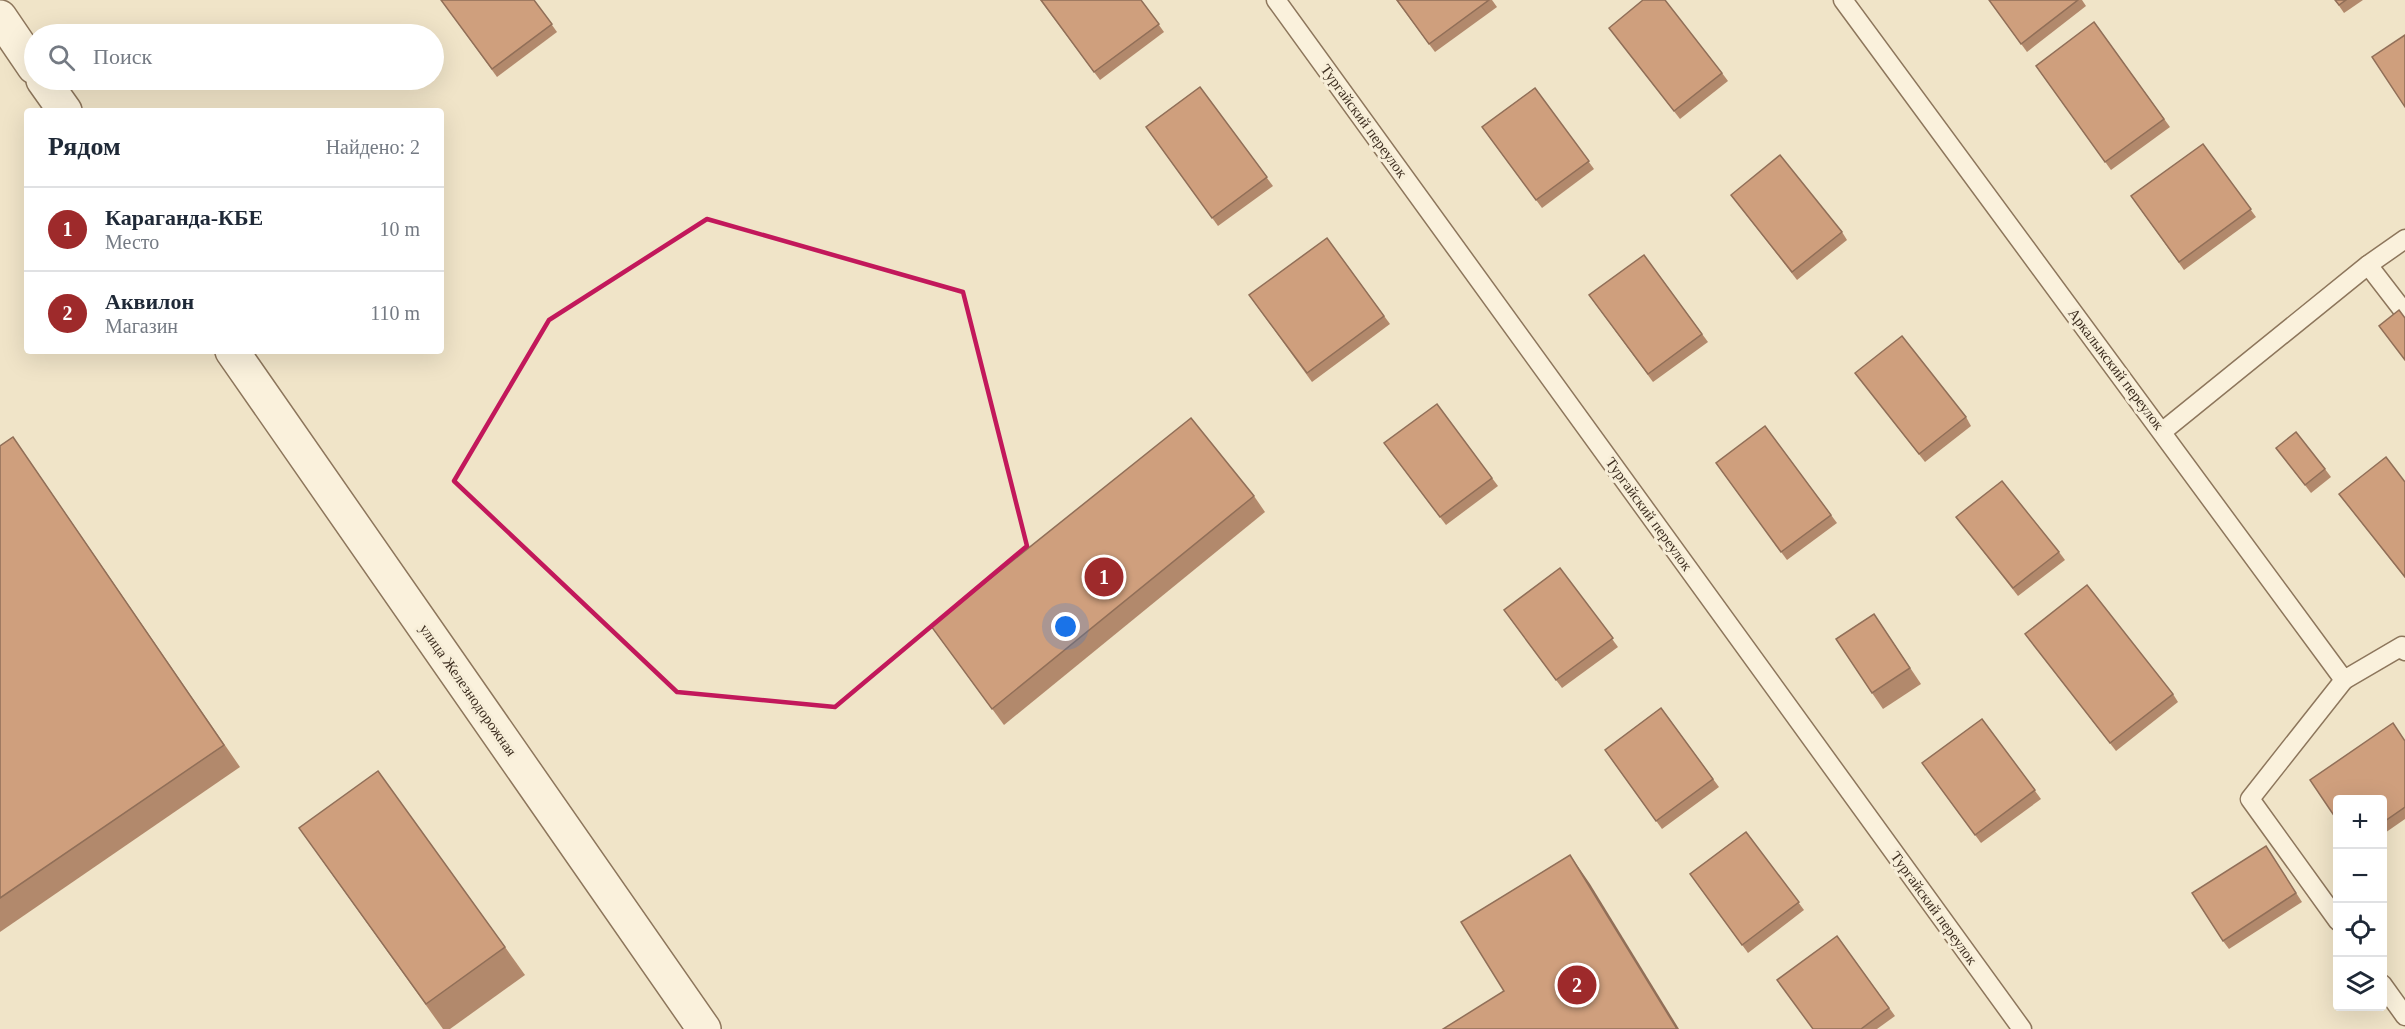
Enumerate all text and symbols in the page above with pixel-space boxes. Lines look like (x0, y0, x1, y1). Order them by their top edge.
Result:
search box (24, 24, 444, 90)
icon: search (45, 41, 78, 74)
text: Поиск (93, 44, 152, 69)
street label: Тургайский переулок (1318, 61, 1411, 181)
text: Рядом (48, 132, 121, 161)
text: Найдено: 2 (326, 136, 420, 158)
text: Караганда-КБЕ (105, 205, 263, 230)
text: 1 (63, 218, 73, 240)
text: 10 m (379, 218, 420, 240)
text: Место (105, 231, 159, 253)
text: Аквилон (105, 289, 194, 314)
text: 2 (63, 302, 73, 324)
text: 110 m (370, 302, 420, 324)
street label: Аркалыкский переулок (2065, 305, 2167, 433)
text: Магазин (105, 315, 178, 337)
street label: Тургайский переулок (1603, 454, 1696, 574)
pin: 1 (1084, 554, 1124, 600)
your location (1051, 612, 1080, 641)
street label: улица Железнодорожная (416, 621, 520, 759)
map controls (2333, 795, 2387, 1011)
button: + (2333, 795, 2387, 849)
street label: Тургайский переулок (1888, 848, 1981, 968)
button: − (2333, 849, 2387, 903)
button: locate (2333, 903, 2387, 957)
button: layers (2333, 957, 2387, 1011)
pin: 2 (1558, 962, 1596, 1008)

